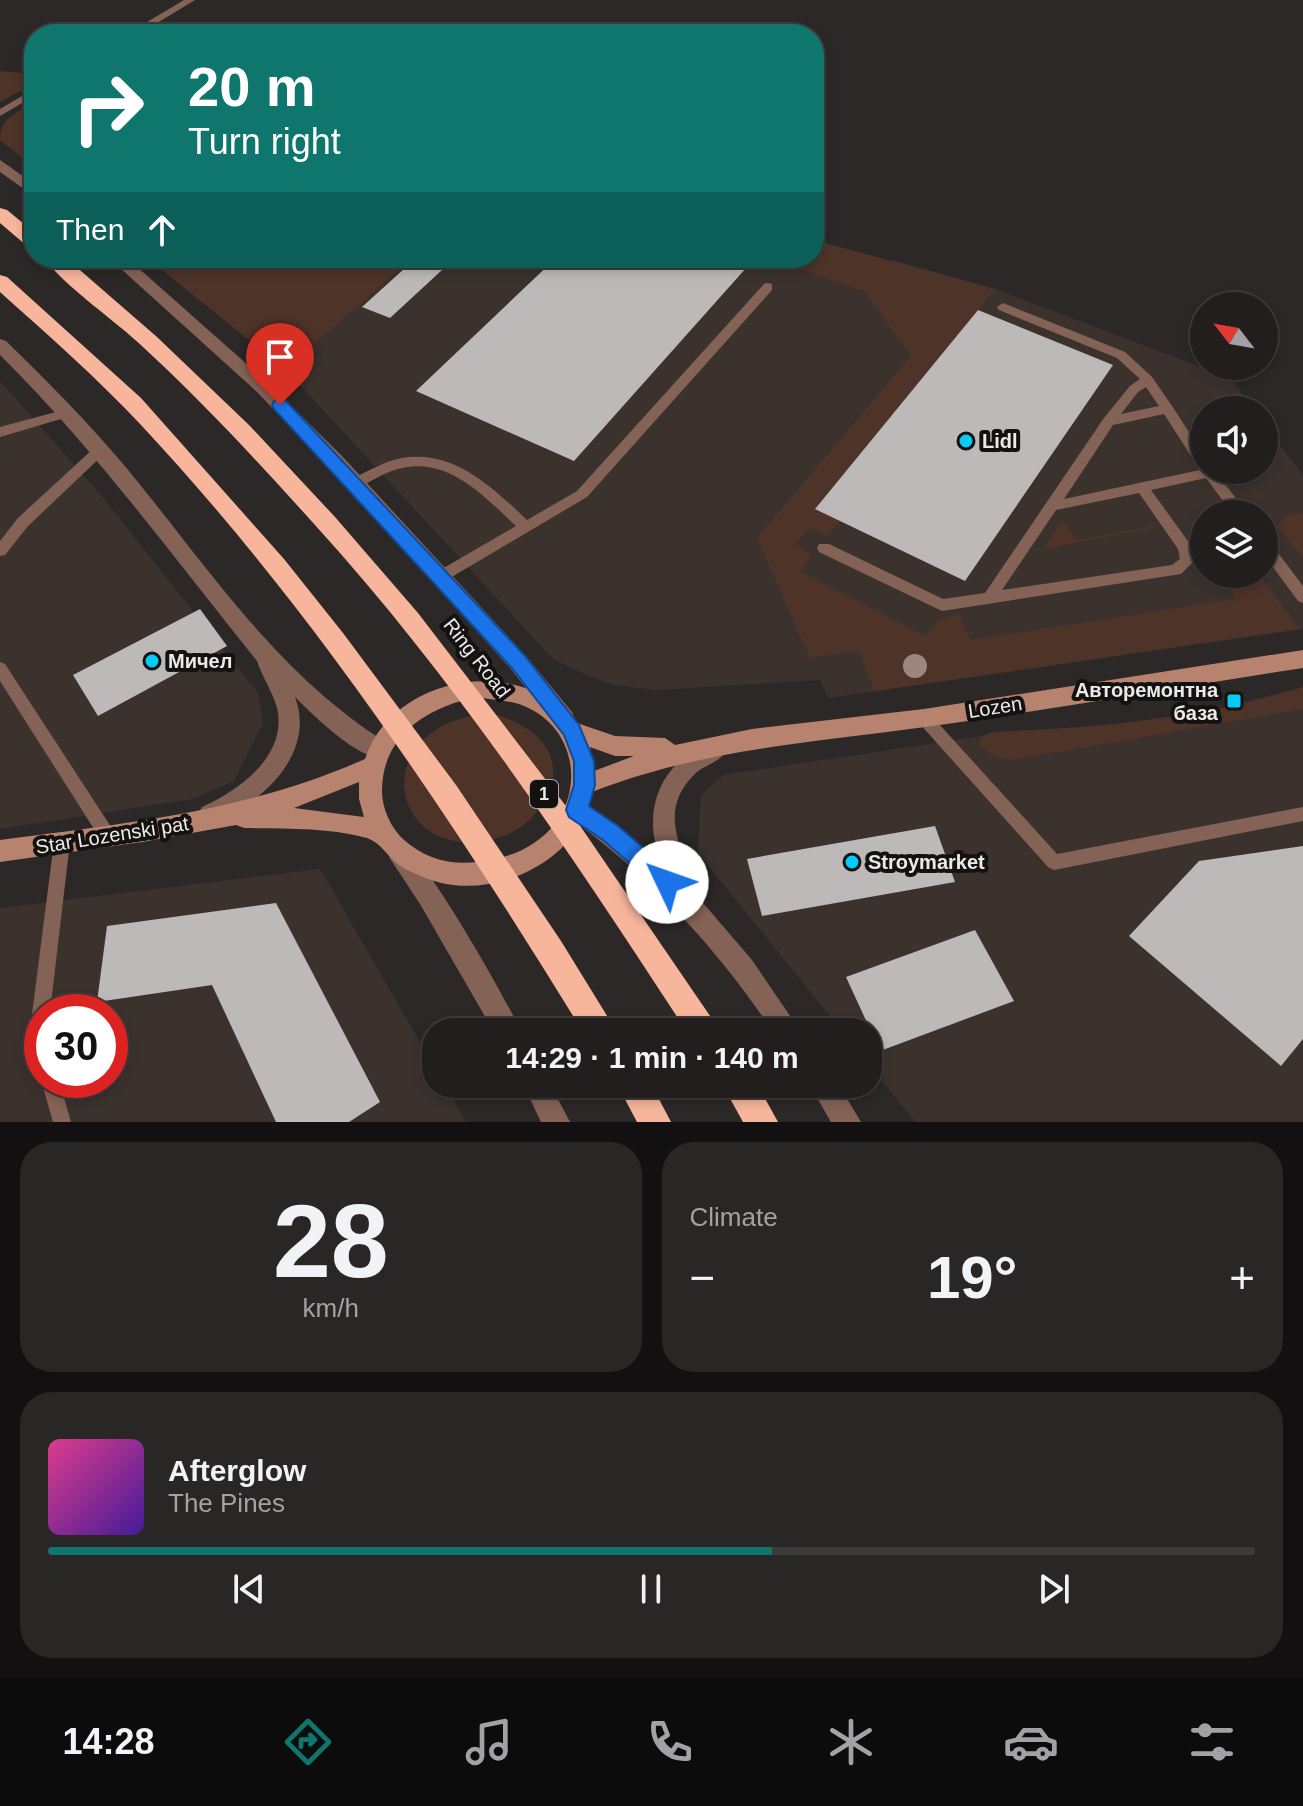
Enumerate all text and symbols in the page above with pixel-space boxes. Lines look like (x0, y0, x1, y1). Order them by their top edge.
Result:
text: 20 m (188, 55, 316, 118)
icon: right (56, 56, 160, 160)
text: Turn right (188, 121, 341, 162)
icon: ahead (140, 208, 184, 252)
text: Then (56, 213, 124, 246)
north arrow (1190, 292, 1278, 380)
map controls (1190, 292, 1278, 588)
pin (246, 323, 314, 405)
icon: arrive (258, 335, 302, 379)
button: sound (1190, 396, 1278, 484)
place label: Lidl (982, 430, 1018, 452)
marker: Lidl (957, 432, 975, 450)
button: layers (1190, 500, 1278, 588)
street label: Ring Road (439, 614, 515, 702)
place label: Мичел (168, 650, 232, 672)
marker: Мичел (143, 652, 161, 670)
place label: Авторемонтна база (1075, 679, 1219, 724)
street label: Lozen (966, 692, 1024, 722)
marker: Авторемонтна база (1225, 692, 1243, 710)
road number: 1 (530, 780, 558, 808)
street label: Star Lozenski pat (34, 812, 190, 858)
position arrow (625, 840, 709, 924)
place label: Stroymarket (868, 851, 985, 873)
marker: Stroymarket (843, 853, 861, 871)
speed limit sign: 30 (24, 994, 128, 1098)
text: 14:29 · 1 min · 140 m (505, 1041, 799, 1074)
text: 28 (273, 1183, 389, 1299)
text: Climate (690, 1202, 778, 1232)
text: 19° (927, 1244, 1018, 1311)
text: − (690, 1253, 715, 1302)
text: + (1229, 1253, 1255, 1302)
text: km/h (303, 1293, 359, 1323)
text: Afterglow (168, 1454, 306, 1487)
text: The Pines (168, 1488, 285, 1518)
icon: previous (227, 1567, 271, 1611)
icon: pause (629, 1567, 673, 1611)
icon: next (1032, 1567, 1076, 1611)
icon: directions (280, 1714, 336, 1770)
icon: music (461, 1714, 517, 1770)
icon: phone (642, 1714, 698, 1770)
icon: climate (823, 1714, 879, 1770)
icon: car (1003, 1714, 1059, 1770)
icon: filters (1184, 1714, 1240, 1770)
text: 14:28 (62, 1721, 155, 1762)

